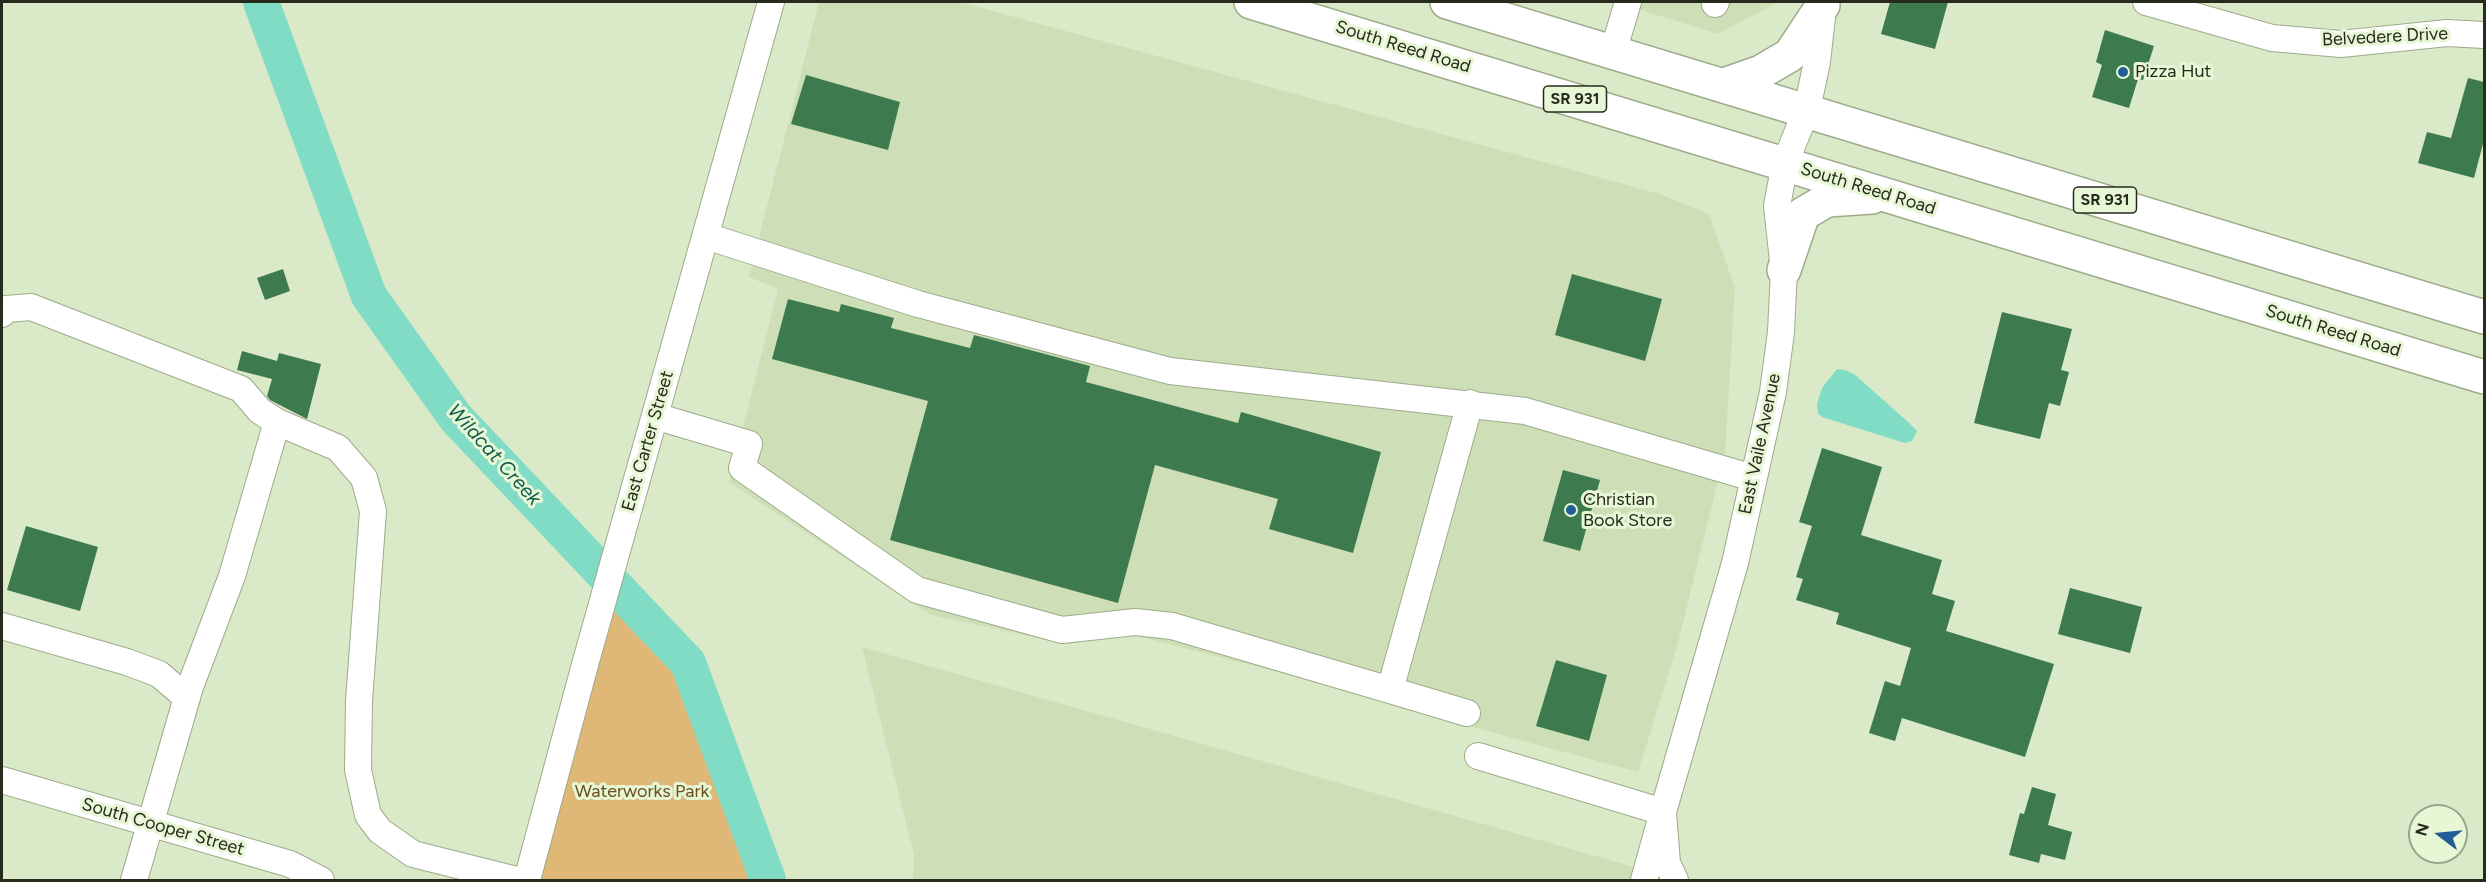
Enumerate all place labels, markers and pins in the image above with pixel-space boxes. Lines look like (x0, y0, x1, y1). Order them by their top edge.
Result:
place label: Pizza Hut (2135, 61, 2211, 83)
marker: Pizza Hut (2116, 65, 2130, 79)
place label: Christian Book Store (1583, 489, 1672, 532)
marker: Christian Book Store (1564, 503, 1578, 517)

